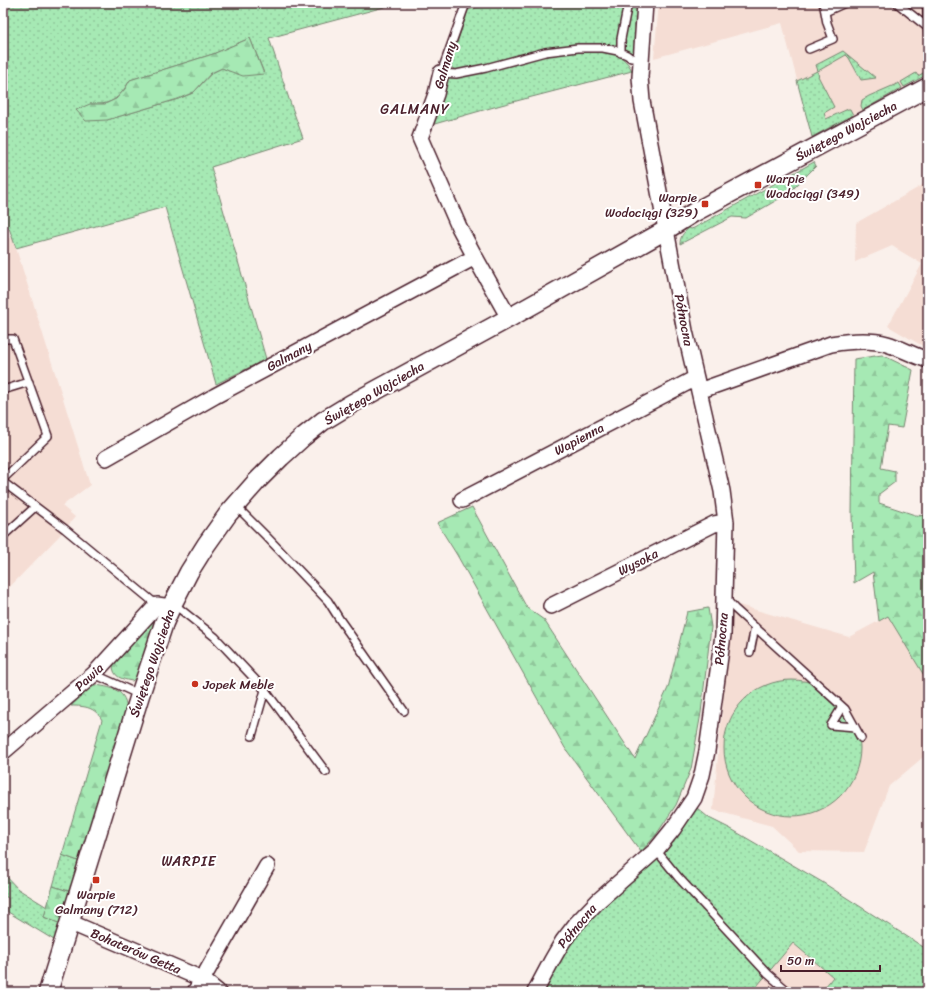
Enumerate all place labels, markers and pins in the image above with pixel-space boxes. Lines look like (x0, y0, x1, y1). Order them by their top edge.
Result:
place label: Warpie Wodociągi (349) (766, 167, 860, 205)
marker: Warpie Wodociągi (349) (753, 180, 763, 190)
place label: Warpie Wodociągi (329) (605, 186, 698, 224)
marker: Warpie Wodociągi (329) (700, 199, 710, 209)
place label: Jopek Meble (202, 673, 275, 696)
marker: Jopek Meble (190, 679, 200, 689)
marker: Warpie Galmany (712) (91, 875, 101, 885)
place label: Warpie Galmany (712) (55, 883, 138, 921)

